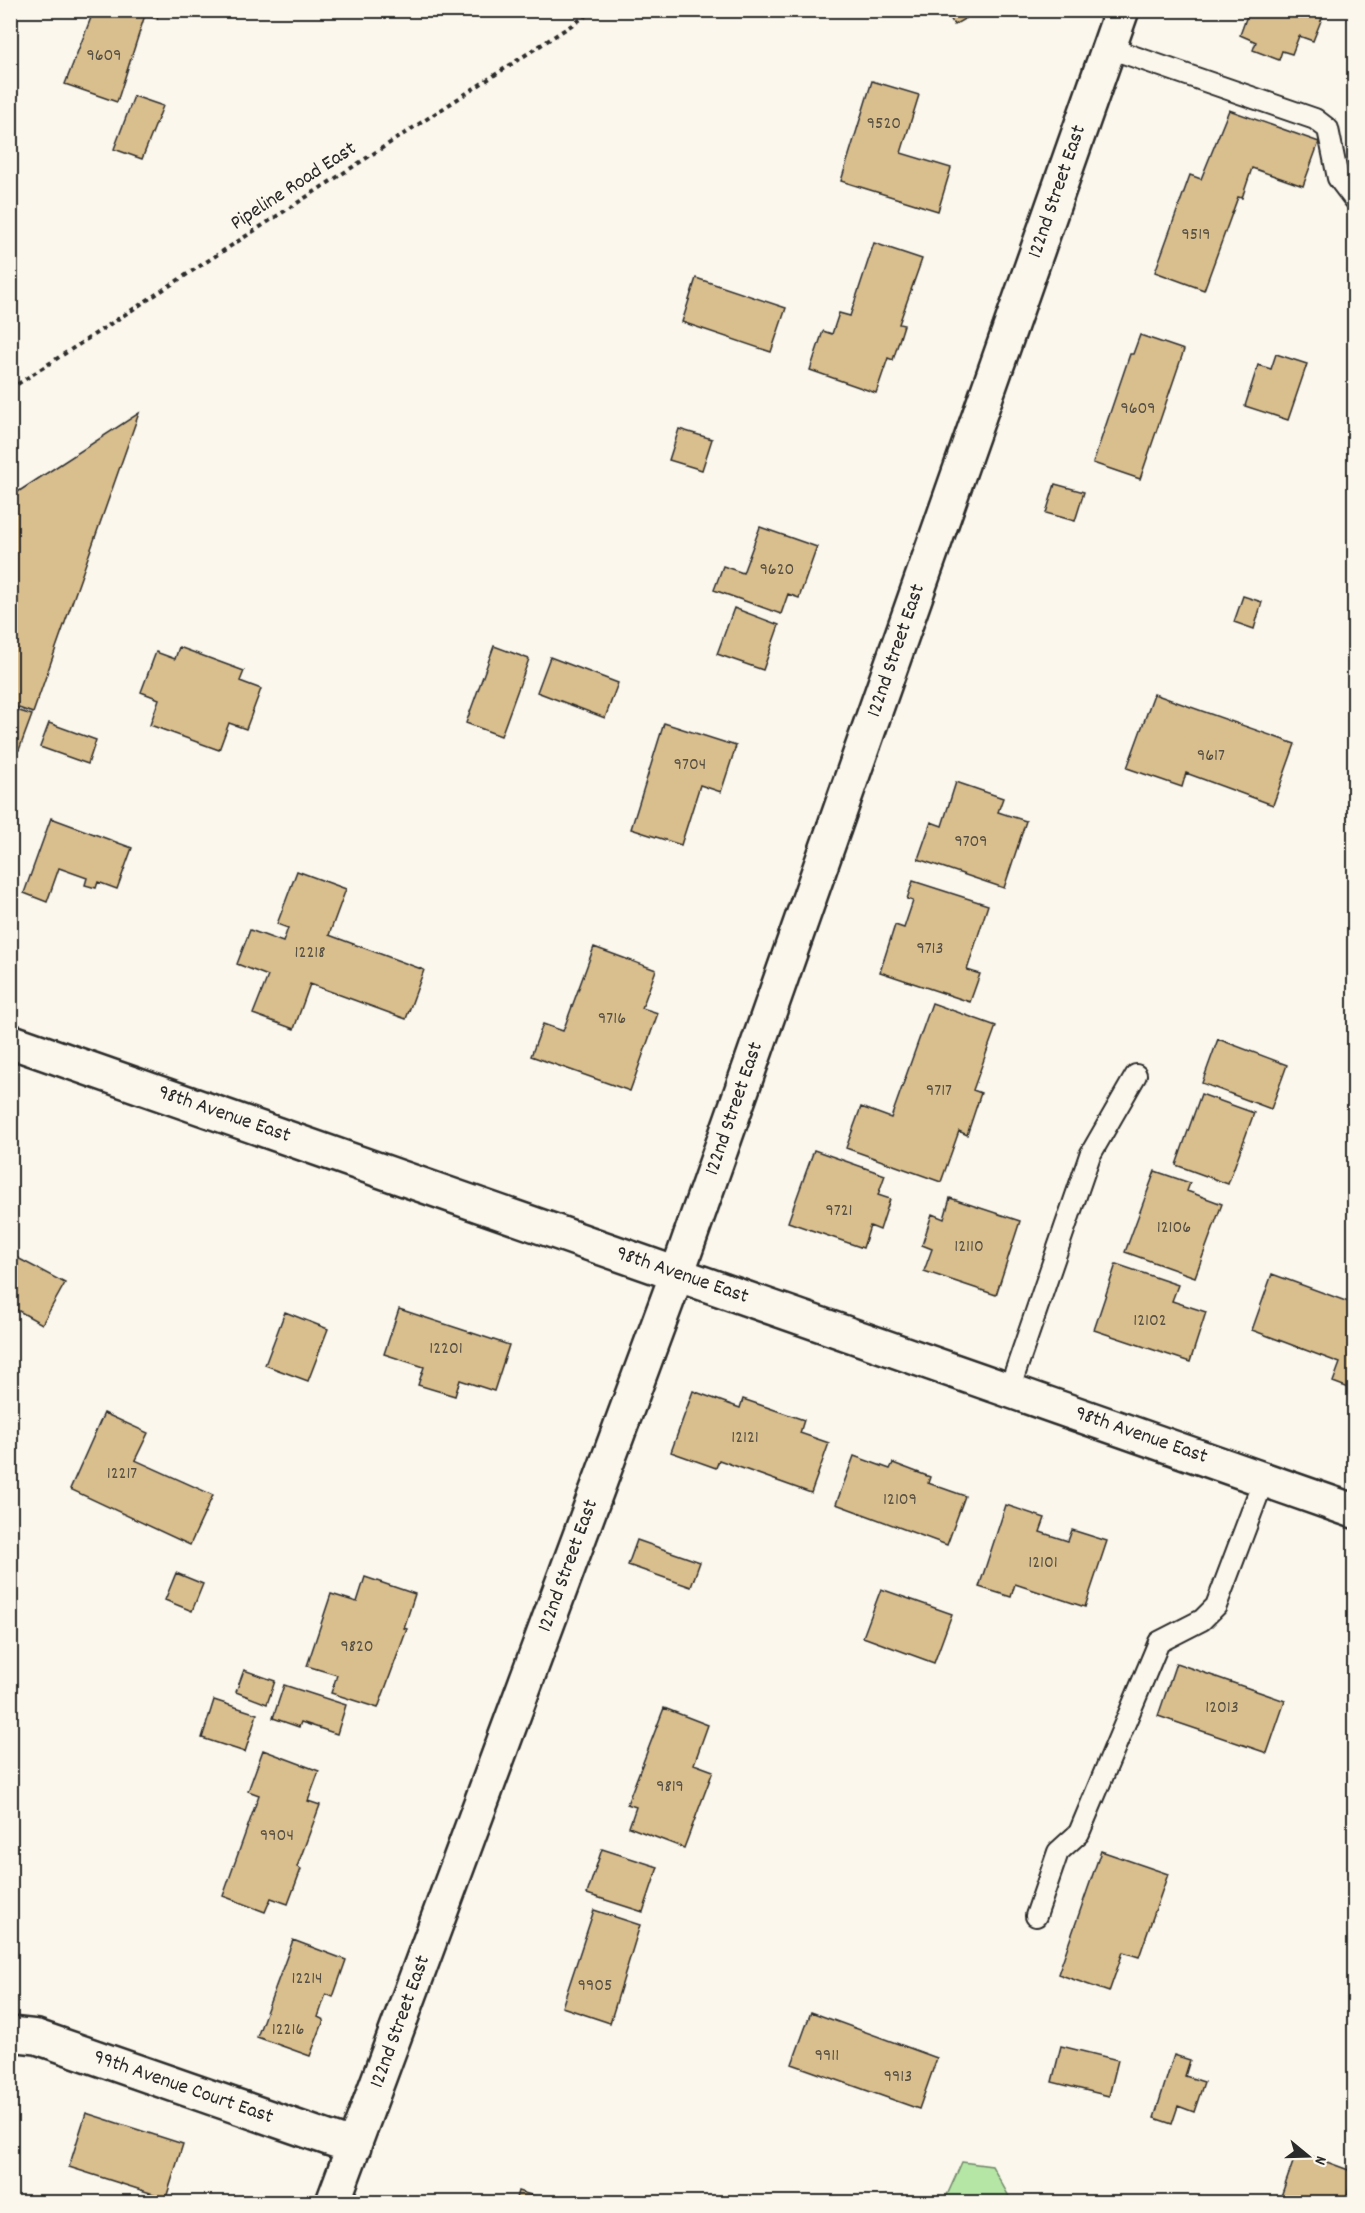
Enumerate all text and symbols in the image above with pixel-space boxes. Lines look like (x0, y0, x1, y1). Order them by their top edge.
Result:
house number: 9609 (86, 44, 122, 69)
house number: 9520 (867, 112, 901, 137)
street label: 122nd Street East (1021, 121, 1095, 263)
street label: Pipeline Road East (225, 135, 363, 239)
house number: 9519 (1182, 223, 1210, 248)
house number: 9609 (1120, 397, 1156, 422)
house number: 9620 (760, 558, 794, 583)
street label: 122nd Street East (860, 580, 934, 722)
house number: 9617 (1197, 744, 1225, 769)
house number: 9704 (674, 753, 706, 778)
house number: 9709 (954, 830, 988, 855)
house number: 9713 (916, 937, 944, 962)
house number: 12218 (295, 941, 325, 966)
house number: 9716 (598, 1007, 626, 1032)
street label: 122nd Street East (698, 1038, 772, 1180)
street label: 98th Avenue East (154, 1078, 295, 1152)
house number: 9717 (926, 1079, 952, 1104)
house number: 9721 (826, 1199, 852, 1224)
house number: 12106 (1157, 1216, 1191, 1241)
house number: 12110 (954, 1235, 984, 1260)
street label: 98th Avenue East (612, 1239, 753, 1313)
house number: 12102 (1133, 1309, 1167, 1334)
house number: 12201 (429, 1337, 463, 1362)
street label: 98th Avenue East (1071, 1399, 1212, 1473)
house number: 12121 (731, 1426, 759, 1451)
house number: 12217 (107, 1462, 137, 1487)
house number: 12109 (883, 1488, 917, 1513)
street label: 122nd Street East (531, 1495, 607, 1636)
house number: 12101 (1028, 1551, 1058, 1576)
house number: 9820 (340, 1635, 374, 1660)
house number: 12013 (1205, 1696, 1239, 1721)
house number: 9819 (656, 1775, 684, 1800)
house number: 9904 (260, 1824, 294, 1849)
street label: 122nd Street East (363, 1951, 439, 2092)
house number: 12214 (291, 1967, 323, 1992)
house number: 9905 (578, 1974, 612, 1999)
house number: 12216 (272, 2018, 304, 2043)
street label: 99th Avenue Court East (89, 2043, 277, 2133)
house number: 9911 (815, 2044, 839, 2069)
house number: 9913 (884, 2065, 912, 2090)
north arrow (1278, 2126, 1338, 2186)
text: N (1308, 2153, 1332, 2168)

